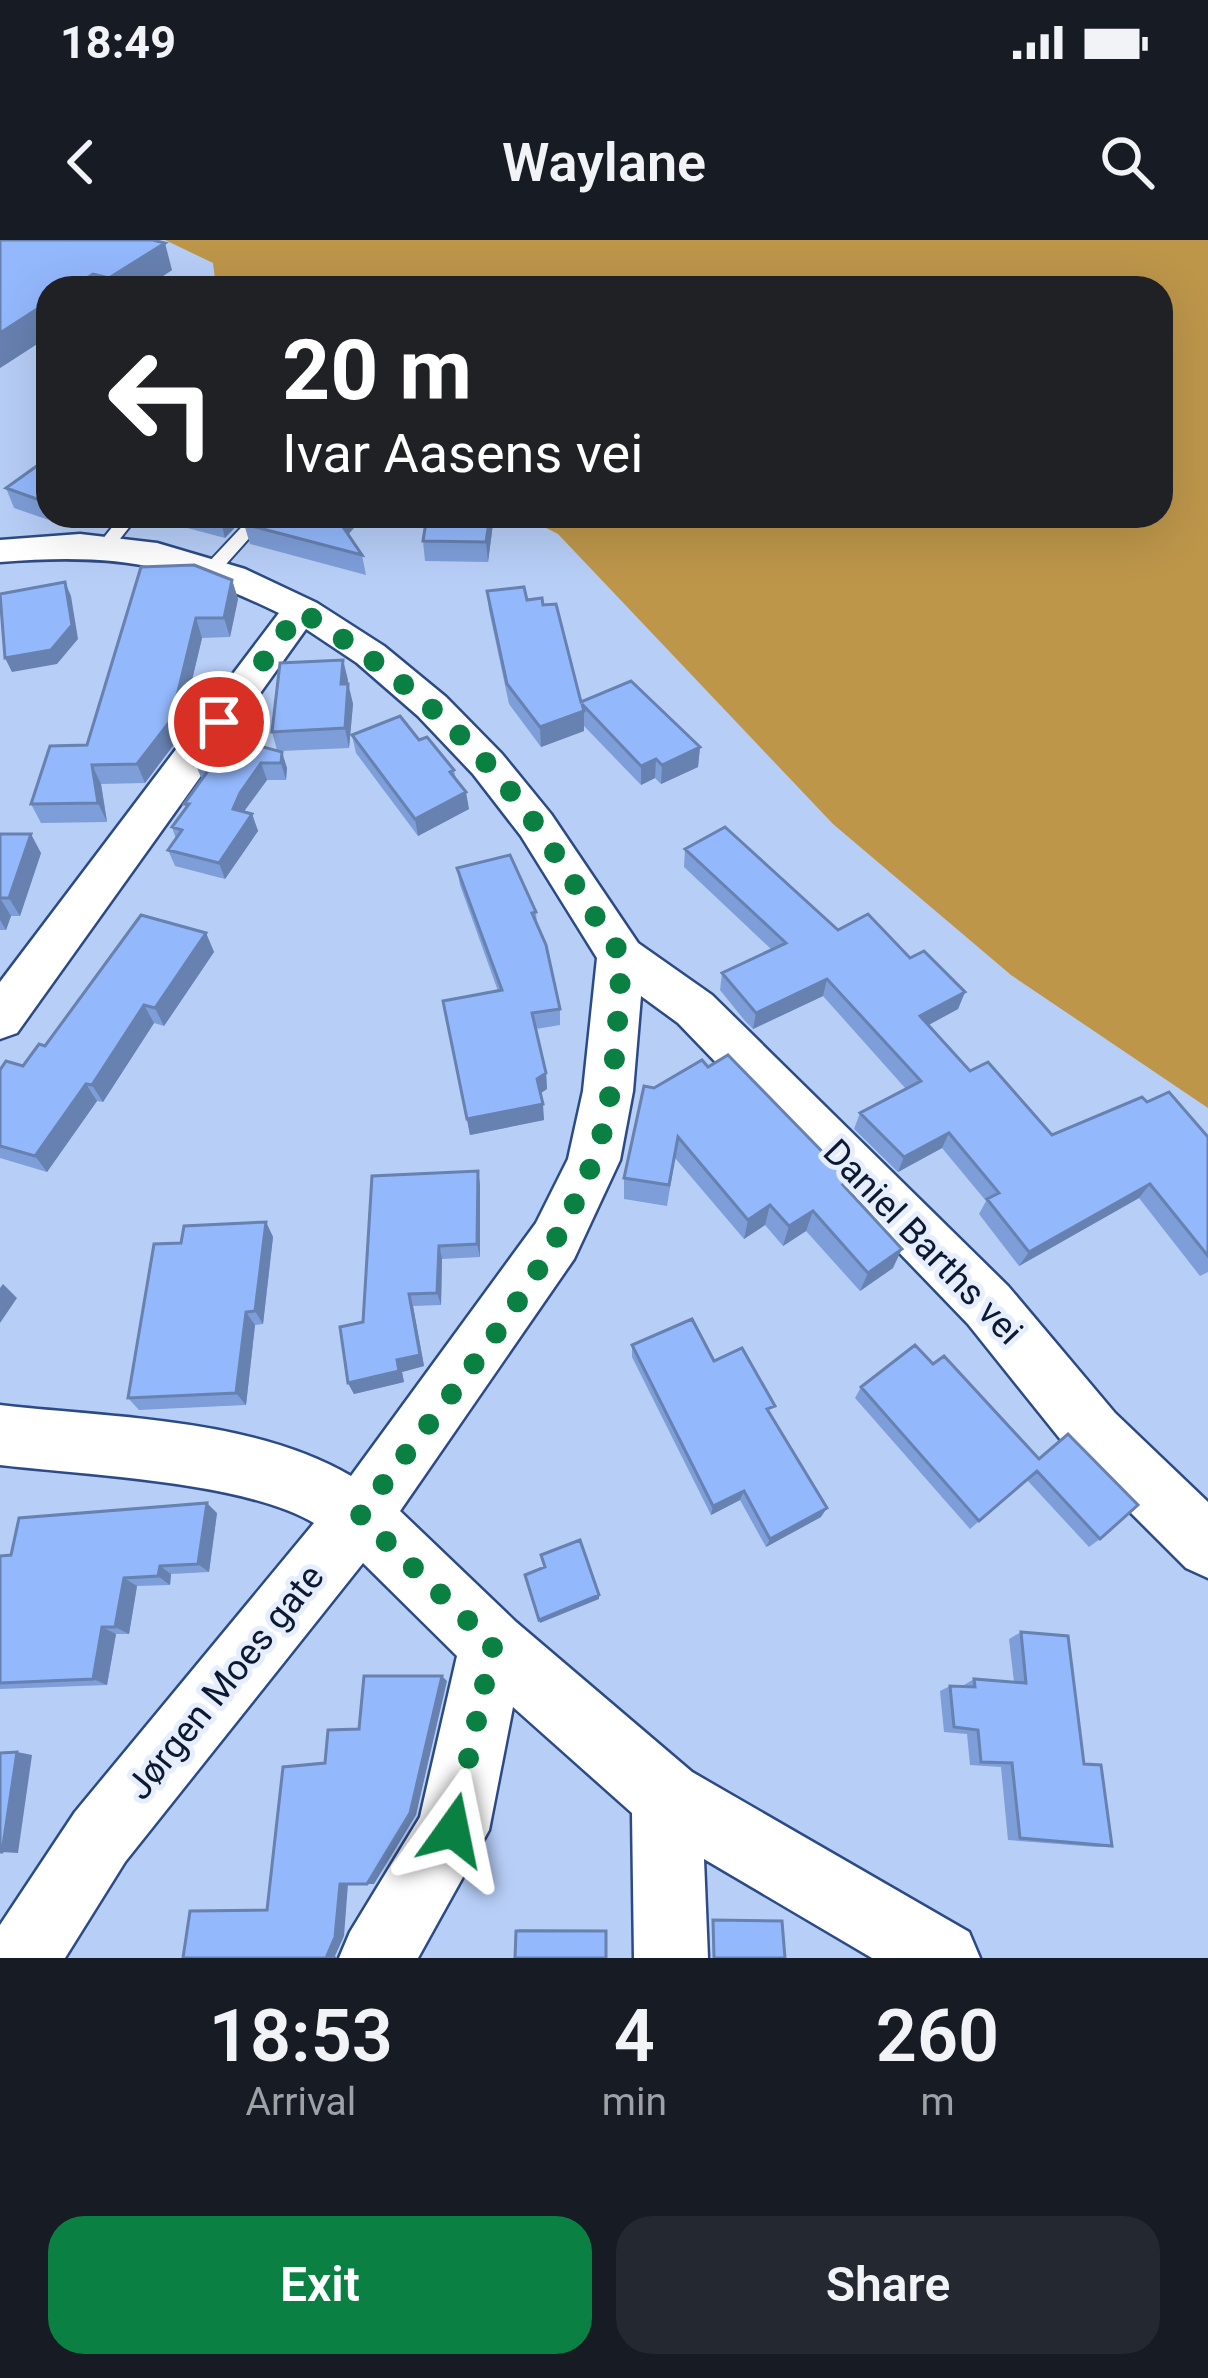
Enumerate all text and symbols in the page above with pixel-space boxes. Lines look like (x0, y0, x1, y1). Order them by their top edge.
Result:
text: 18:49 (60, 16, 176, 69)
icon: back (48, 129, 114, 195)
icon: search (1094, 129, 1160, 195)
text: Waylane (502, 131, 706, 194)
text: 20 m (282, 321, 472, 420)
icon: left (84, 324, 240, 480)
text: Ivar Aasens vei (282, 422, 643, 485)
pin (168, 671, 270, 773)
icon: arrive (186, 689, 252, 755)
street label: Daniel Barths vei (815, 1131, 1031, 1353)
street label: Jørgen Moes gate (118, 1556, 332, 1808)
position arrow (390, 1767, 516, 1893)
text: 18:53 (209, 1994, 393, 2079)
text: 4 (614, 1994, 655, 2079)
text: 260 (876, 1994, 999, 2079)
text: Arrival (246, 2079, 356, 2125)
text: min (602, 2079, 667, 2125)
text: m (920, 2079, 955, 2125)
button: Exit (48, 2216, 592, 2354)
button: Share (616, 2216, 1160, 2354)

